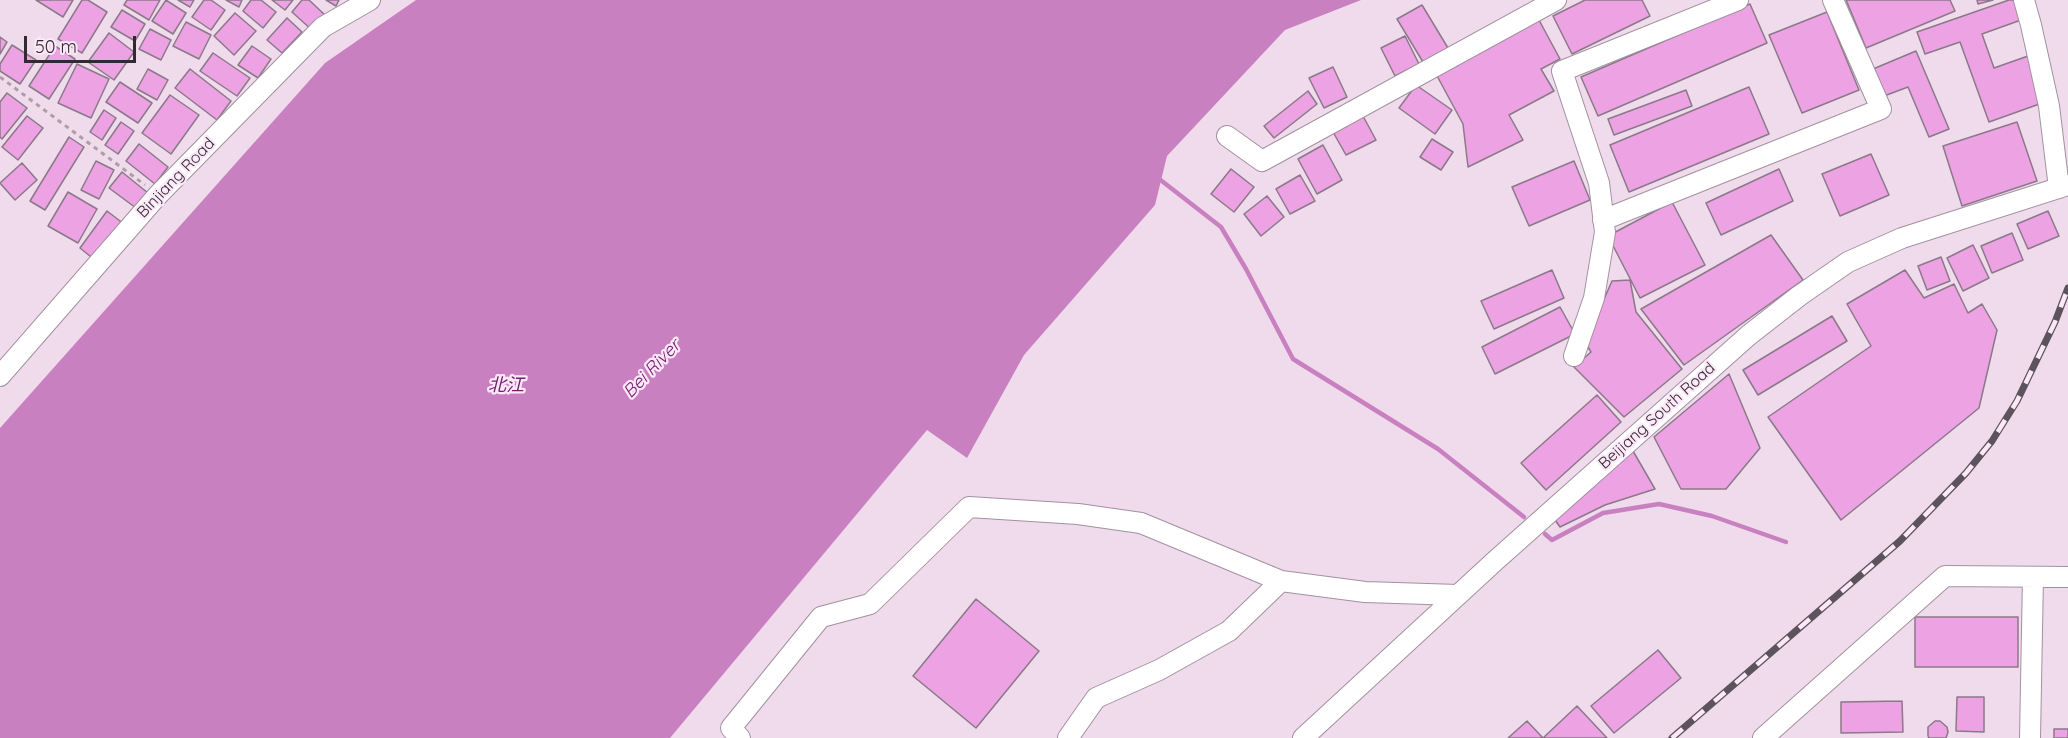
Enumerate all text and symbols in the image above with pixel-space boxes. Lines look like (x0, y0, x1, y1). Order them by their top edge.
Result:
scale bar (27, 24, 140, 62)
text: 50 m (35, 35, 77, 58)
street label: Binjiang Road (133, 134, 219, 222)
water label: Bei River (619, 335, 685, 403)
street label: Beijiang South Road (1595, 359, 1719, 473)
water label: 北江 (488, 375, 524, 397)

